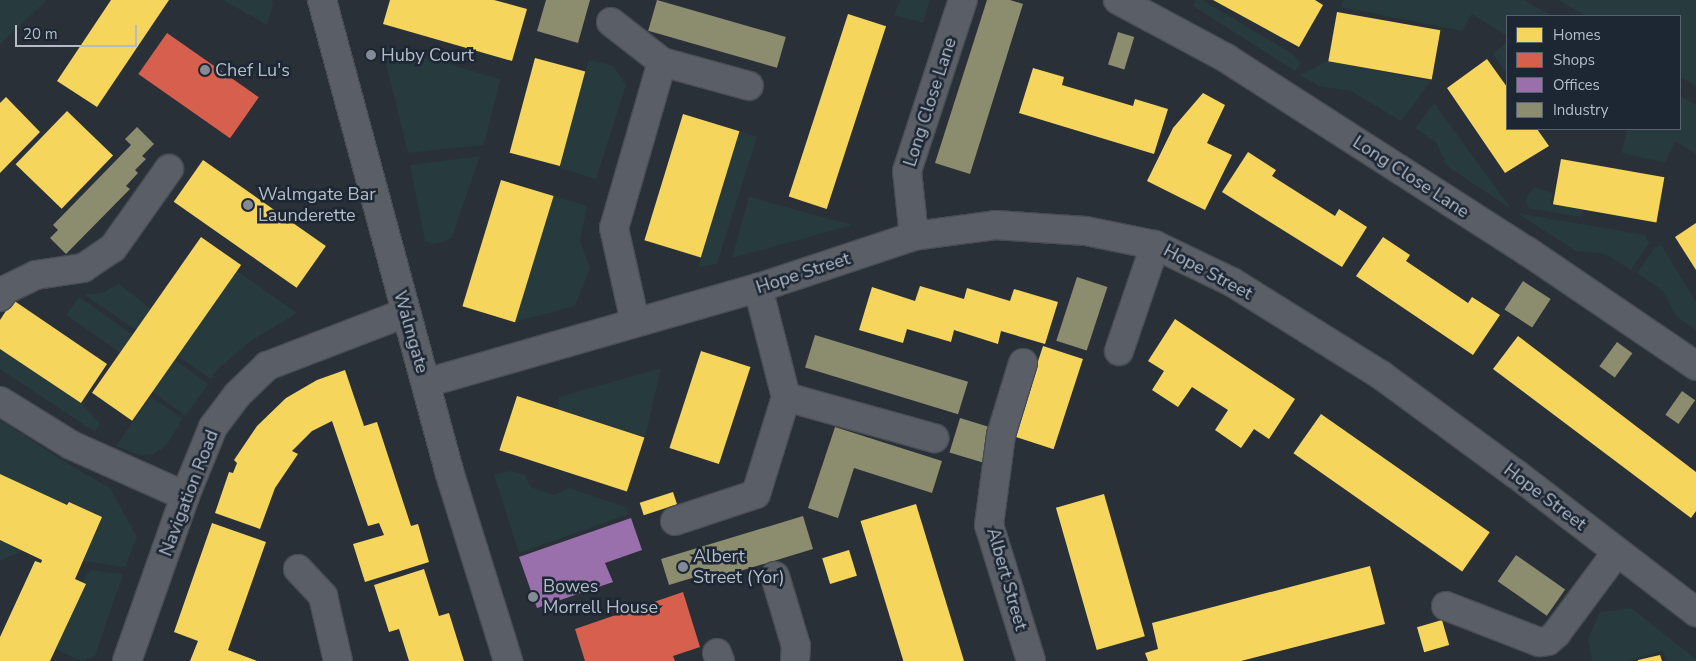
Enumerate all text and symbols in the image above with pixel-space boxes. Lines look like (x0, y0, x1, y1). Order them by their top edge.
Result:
scale bar (18, 15, 140, 47)
legend (1506, 15, 1681, 130)
text: 20 m (23, 24, 58, 44)
text: Homes (1553, 25, 1601, 45)
street label: Long Close Lane (899, 35, 961, 169)
place label: Huby Court (381, 44, 474, 66)
marker: Huby Court (365, 49, 377, 61)
text: Shops (1553, 50, 1595, 70)
place label: Chef Lu's (215, 59, 290, 81)
marker: Chef Lu's (199, 64, 211, 76)
text: Offices (1553, 75, 1600, 95)
text: Industry (1553, 100, 1608, 120)
street label: Long Close Lane (1349, 131, 1473, 223)
place label: Walmgate Bar Launderette (258, 184, 376, 226)
marker: Walmgate Bar Launderette (242, 199, 254, 211)
street label: Hope Street (1160, 240, 1256, 304)
street label: Hope Street (753, 248, 853, 298)
street label: Walmgate (389, 288, 433, 376)
street label: Navigation Road (155, 427, 223, 559)
street label: Hope Street (1500, 459, 1590, 535)
street label: Albert Street (982, 525, 1032, 633)
place label: Albert Street (Yor) (693, 546, 785, 588)
marker: Albert Street (Yor) (677, 561, 689, 573)
place label: Bowes Morrell House (543, 576, 658, 618)
marker: Bowes Morrell House (527, 591, 539, 603)

